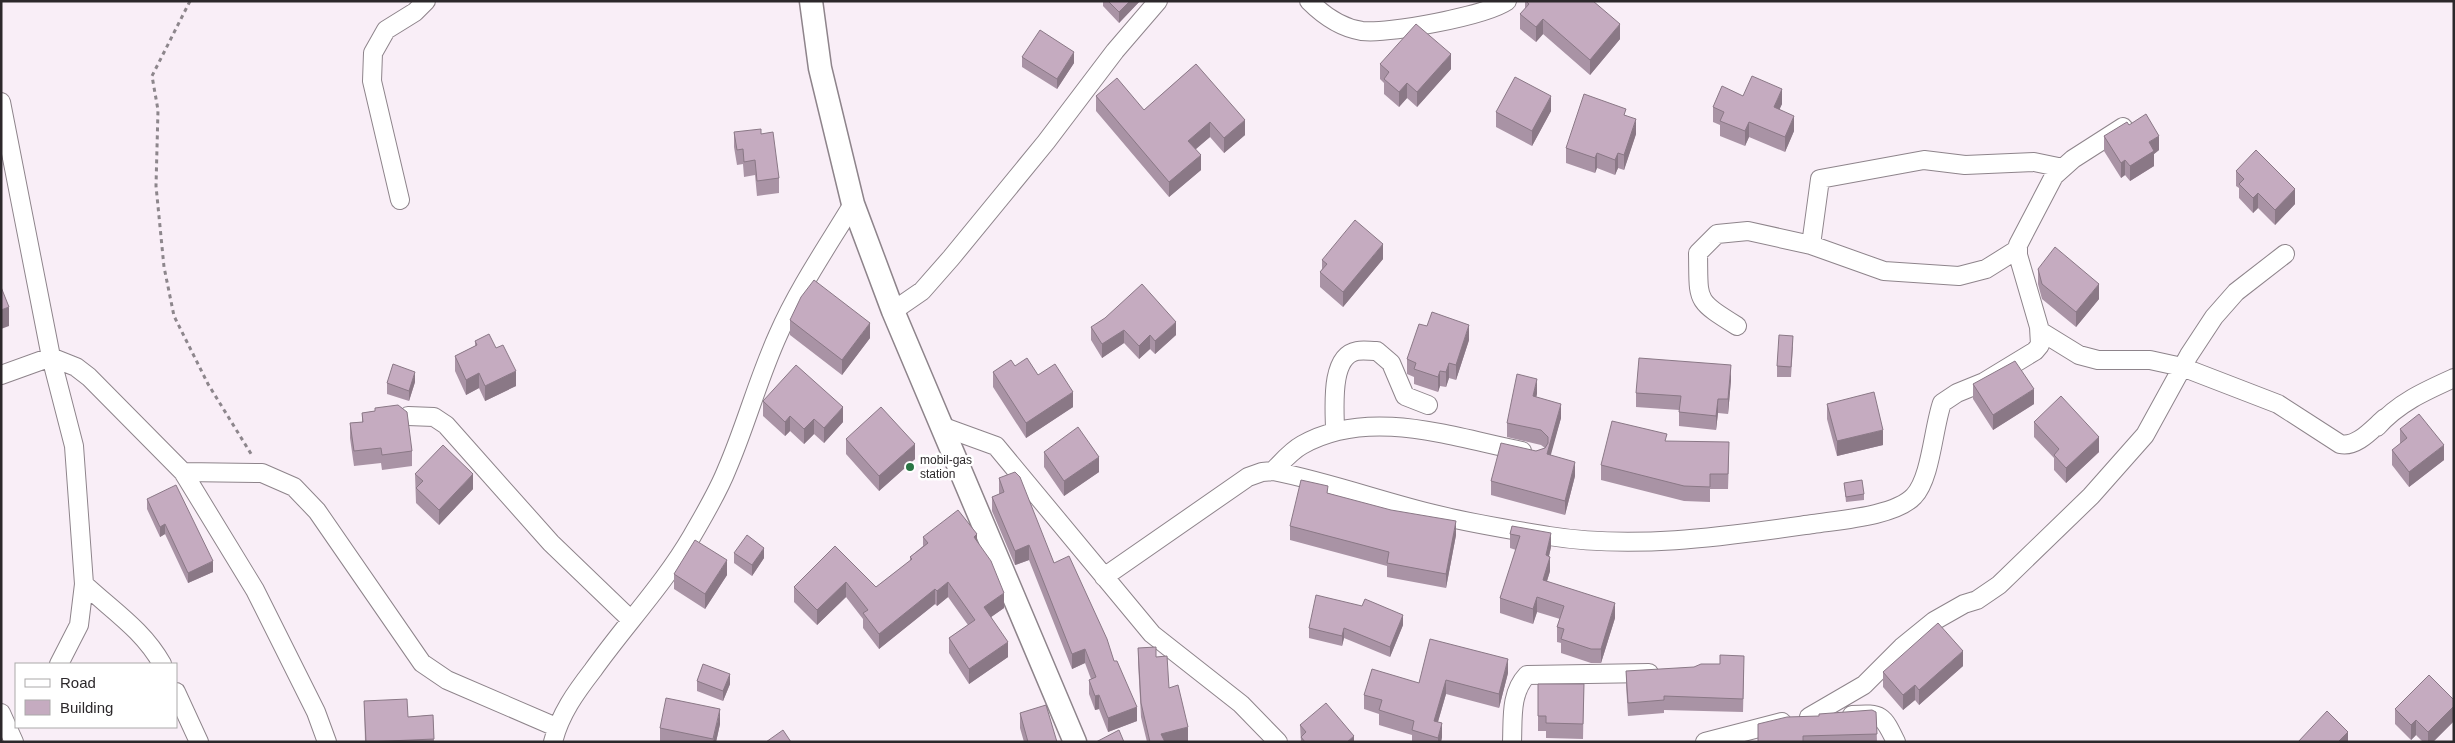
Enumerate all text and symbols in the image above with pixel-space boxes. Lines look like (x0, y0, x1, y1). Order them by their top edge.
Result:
place label: mobil-gas station (920, 453, 972, 481)
marker: mobil-gas station (904, 461, 916, 473)
legend (15, 663, 178, 728)
text: Road (60, 674, 96, 691)
text: Building (60, 699, 113, 716)

